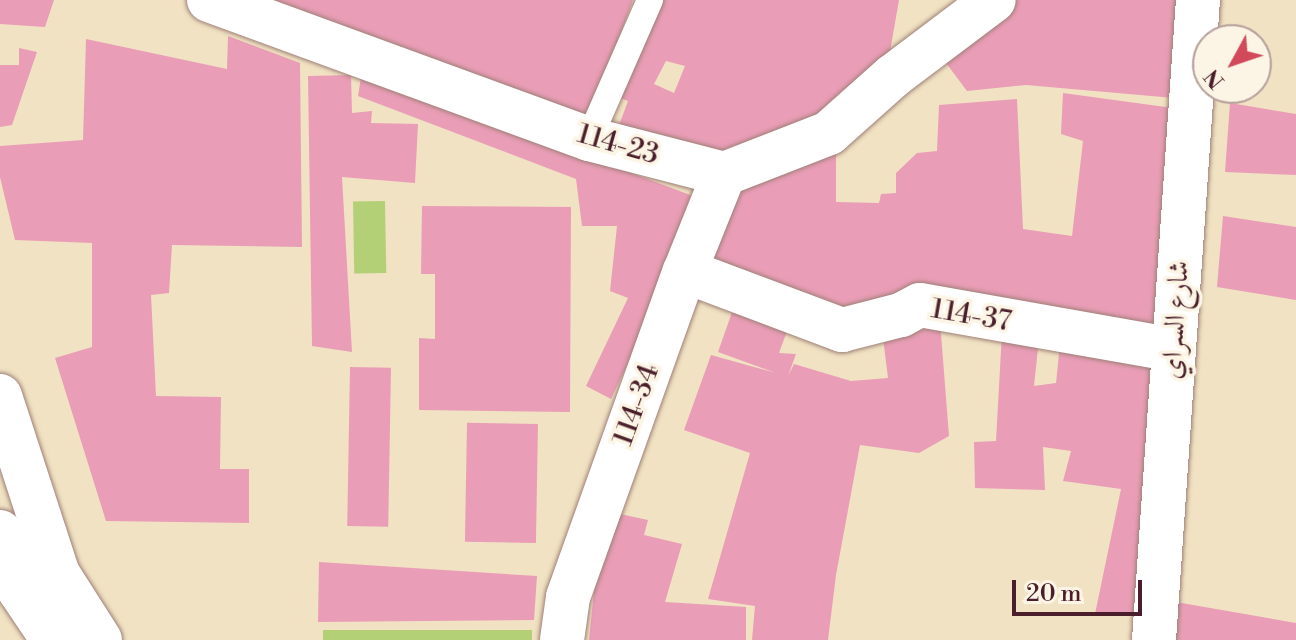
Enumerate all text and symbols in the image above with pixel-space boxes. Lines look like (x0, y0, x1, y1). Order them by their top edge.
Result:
north arrow (1192, 24, 1272, 104)
text: N (1199, 63, 1231, 94)
street label: 114-23 (573, 117, 663, 173)
street label: شارع السراي (1155, 260, 1197, 380)
street label: 114-37 (928, 292, 1014, 340)
street label: 114-34 (607, 360, 667, 450)
scale bar (1016, 564, 1146, 614)
text: 20 m (1026, 579, 1082, 609)

